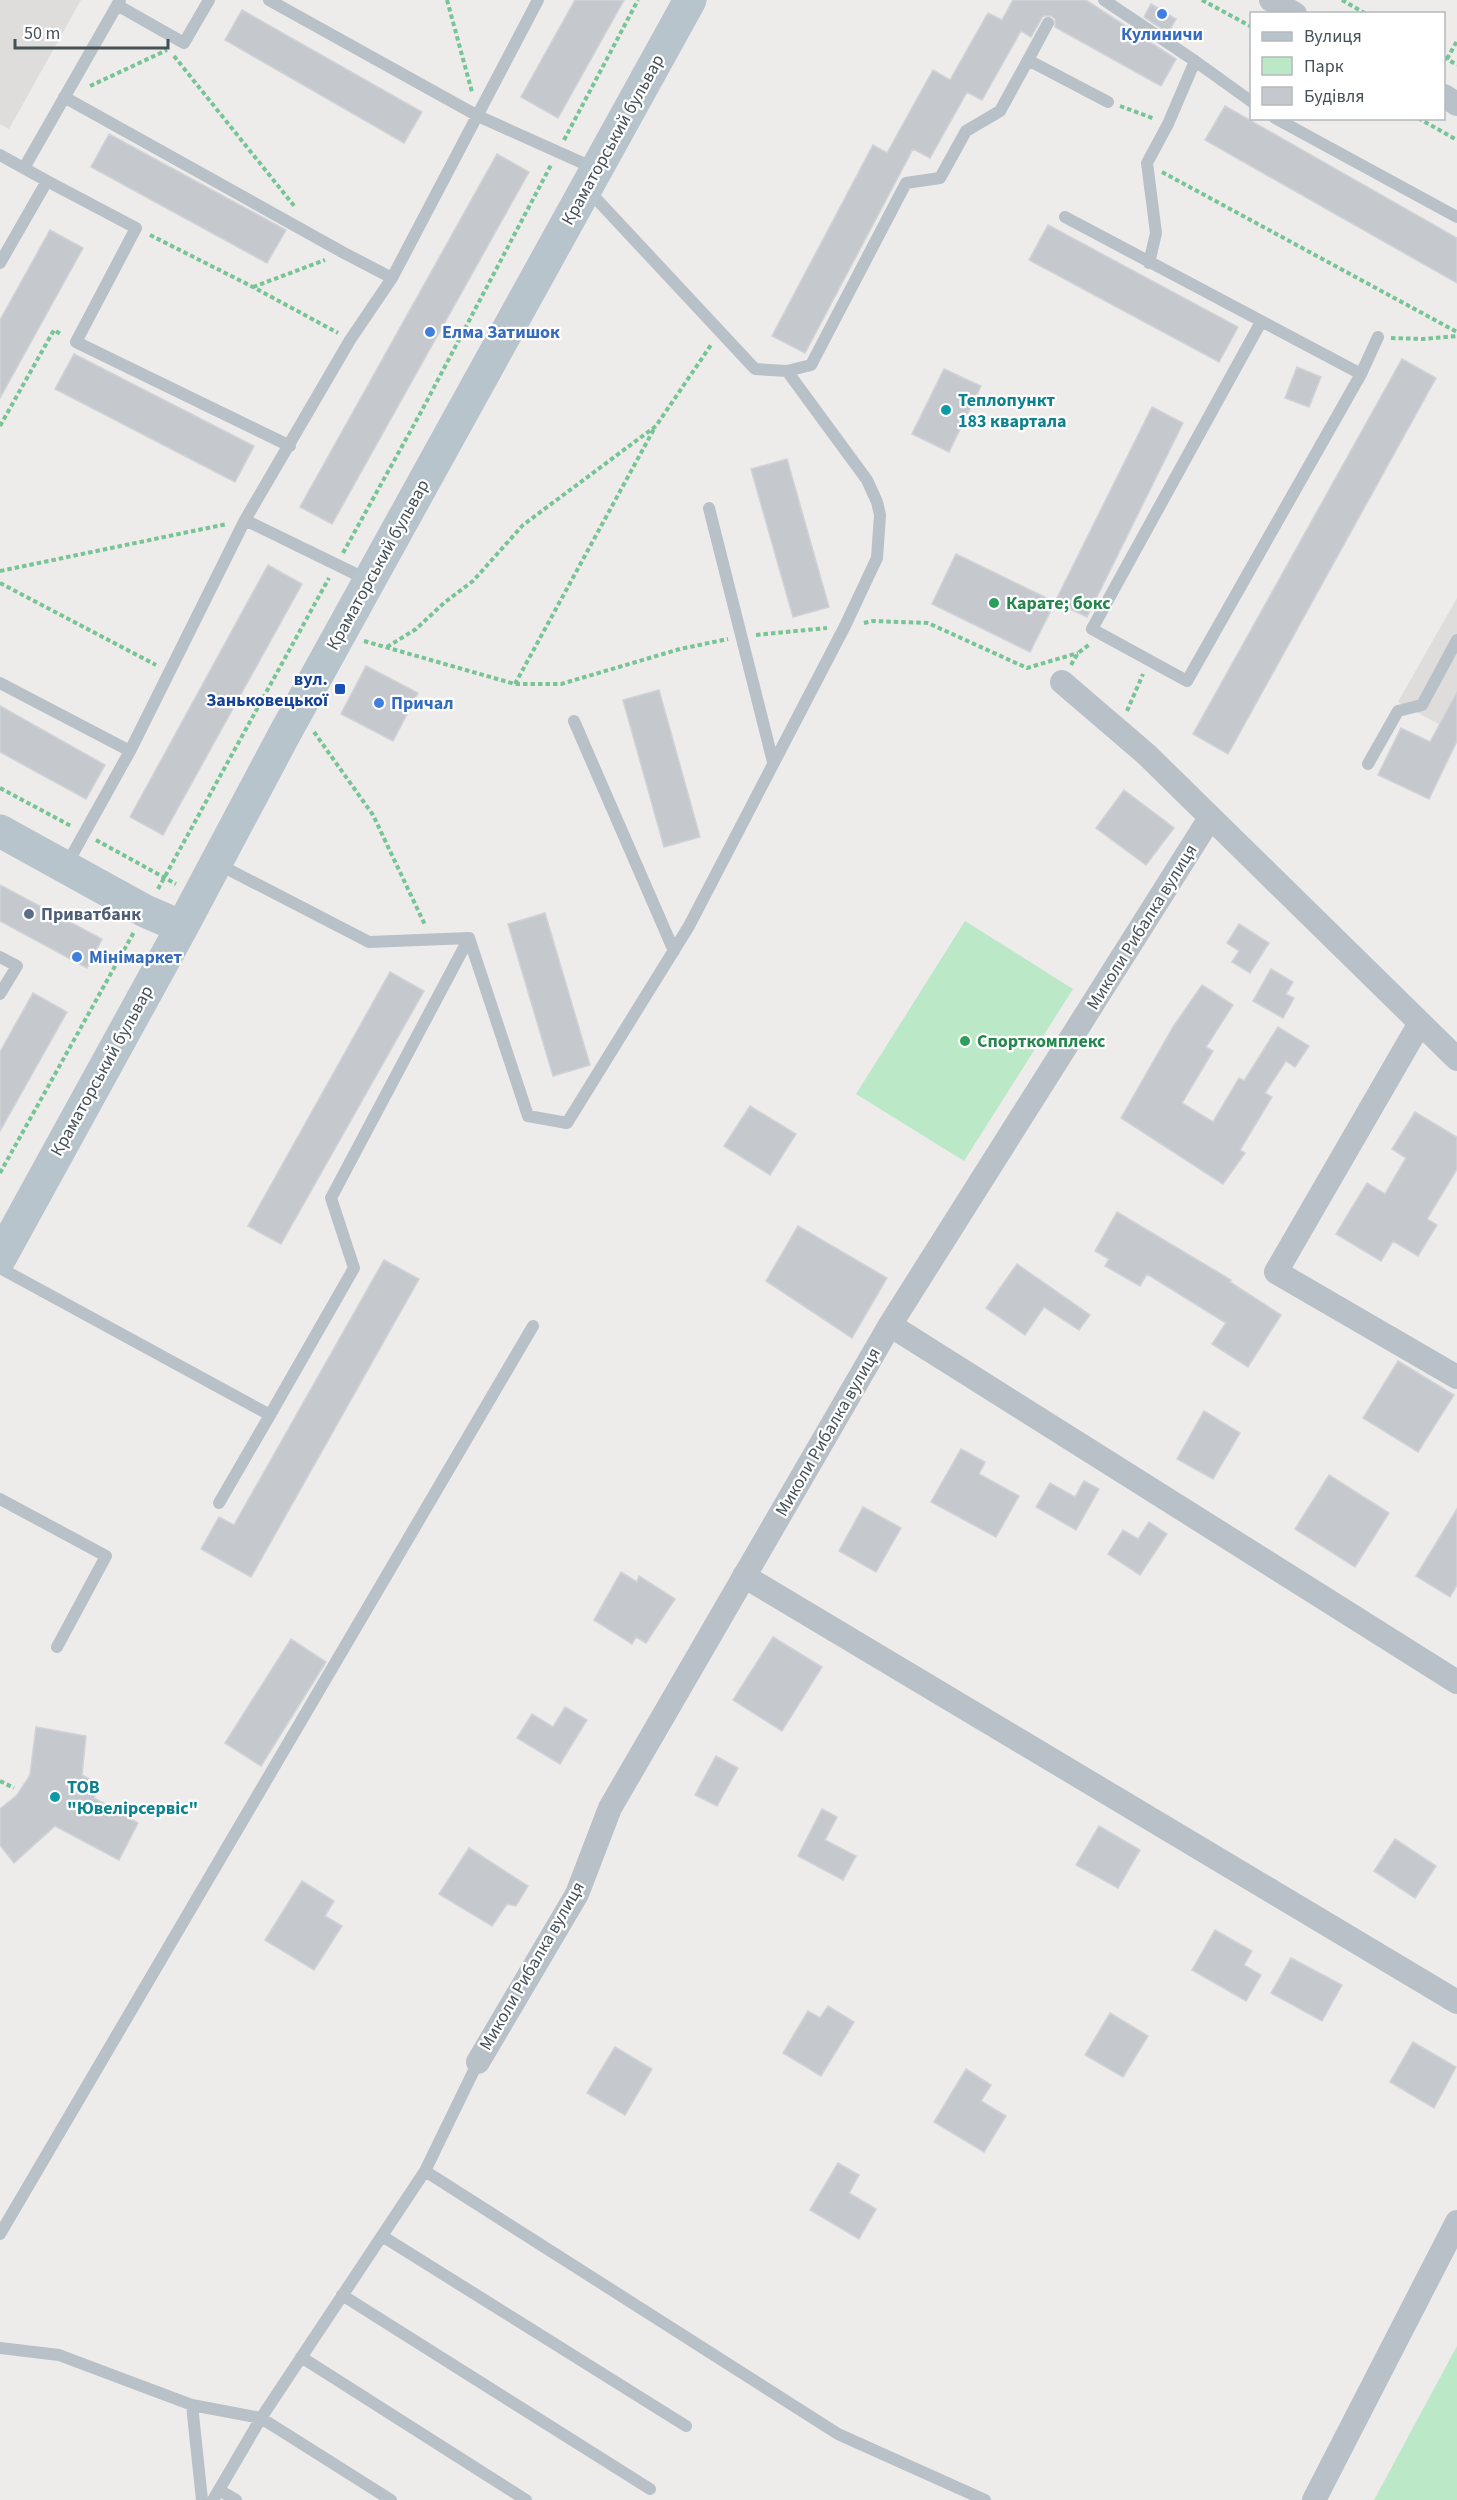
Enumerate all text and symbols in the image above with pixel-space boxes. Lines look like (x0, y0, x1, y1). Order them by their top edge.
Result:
marker: Кулиничи (1155, 7, 1169, 21)
scale bar (15, 12, 168, 50)
legend (1250, 12, 1445, 120)
text: 50 m (24, 21, 60, 46)
place label: Кулиничи (1121, 22, 1203, 47)
text: Вулиця (1304, 24, 1362, 49)
street label: Краматорський бульвар (556, 50, 670, 230)
text: Парк (1304, 54, 1344, 79)
text: Будівля (1304, 84, 1364, 109)
place label: Елма Затишок (442, 320, 560, 345)
marker: Елма Затишок (423, 325, 437, 339)
place label: Теплопункт 183 квартала (958, 388, 1067, 434)
marker: Теплопункт 183 квартала (939, 403, 953, 417)
street label: Краматорський бульвар (321, 475, 435, 655)
place label: Карате; бокс (1006, 591, 1111, 616)
marker: Карате; бокс (987, 596, 1001, 610)
place label: вул. Заньковецької (206, 667, 329, 713)
marker: вул. Заньковецької (333, 682, 347, 696)
place label: Причал (391, 691, 453, 716)
marker: Причал (372, 696, 386, 710)
street label: Миколи Рибалка вулиця (1081, 839, 1203, 1015)
place label: Приватбанк (41, 902, 141, 927)
marker: Приватбанк (22, 907, 36, 921)
place label: Мінімаркет (89, 945, 182, 970)
marker: Мінімаркет (70, 950, 84, 964)
street label: Краматорський бульвар (45, 981, 159, 1161)
place label: Спорткомплекс (977, 1029, 1106, 1054)
marker: Спорткомплекс (958, 1034, 972, 1048)
street label: Миколи Рибалка вулиця (769, 1343, 887, 1521)
place label: ТОВ "Ювелірсервіс" (67, 1775, 198, 1821)
marker: ТОВ "Ювелірсервіс" (48, 1790, 62, 1804)
street label: Миколи Рибалка вулиця (473, 1877, 591, 2055)

